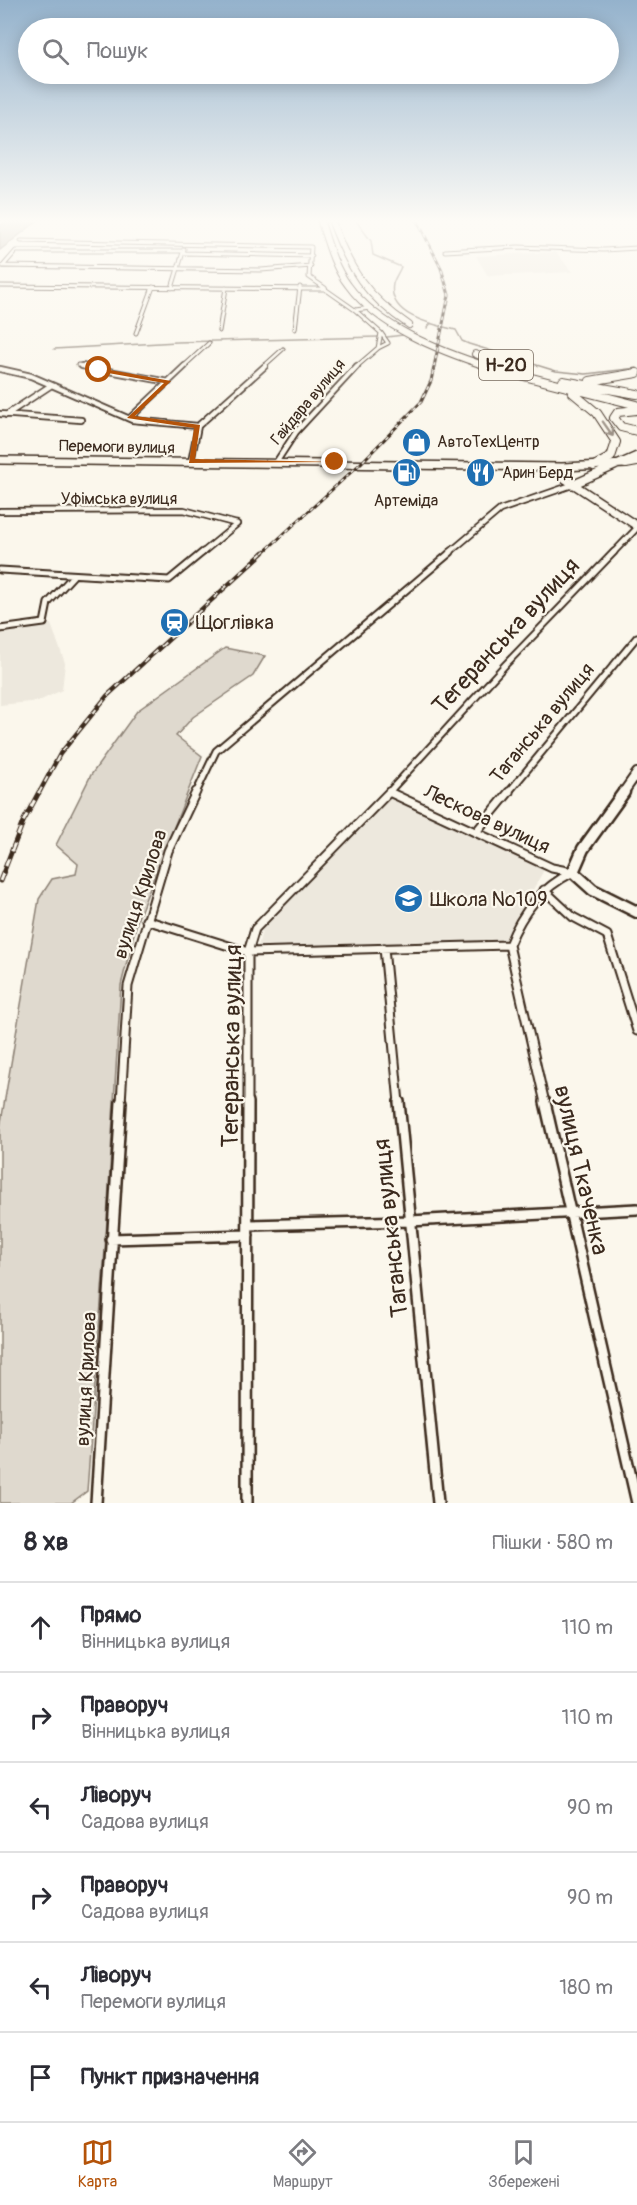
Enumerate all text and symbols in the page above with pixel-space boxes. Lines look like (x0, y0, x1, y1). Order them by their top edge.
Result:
search box (18, 18, 619, 84)
icon: search (39, 35, 72, 68)
text: Пошук (87, 37, 148, 65)
road number: Н-20 (479, 350, 533, 380)
street label: Гайдара вулиця (266, 355, 350, 449)
route start (85, 356, 111, 382)
one-way arrow (602, 420, 615, 436)
shop icon: АвтоТехЦентр (400, 426, 432, 458)
place label: АвтоТехЦентр (437, 432, 539, 452)
street label: Перемоги вулиця (59, 436, 175, 458)
route end (321, 448, 347, 474)
fuel station icon: Артеміда (390, 457, 422, 489)
restaurant icon: Арин Берд (465, 457, 497, 489)
place label: Арин Берд (502, 463, 574, 483)
street label: Уфімська вулиця (61, 489, 177, 509)
place label: Артеміда (374, 491, 438, 511)
street label: Тегеранська вулиця (426, 552, 586, 720)
station icon: Щоглівка (158, 606, 190, 638)
place label: Щоглівка (195, 610, 274, 635)
street label: Таганська вулиця (484, 658, 600, 788)
street label: Лескова вулиця (419, 778, 554, 859)
street label: вулиця Крилова (107, 826, 173, 962)
school or university icon: Школа №109 (393, 883, 425, 915)
place label: Школа №109 (430, 887, 548, 912)
street label: Тегеранська вулиця (216, 944, 248, 1148)
street label: вулиця Ткаченка (547, 1082, 615, 1258)
street label: Таганська вулиця (367, 1137, 415, 1319)
street label: вулиця Крилова (70, 1311, 102, 1447)
text: 8 хв (24, 1526, 69, 1558)
text: Пішки · 580 m (492, 1530, 613, 1555)
text: Прямо (81, 1601, 141, 1629)
icon: ahead (24, 1611, 57, 1644)
text: 110 m (562, 1615, 613, 1640)
text: Вінницька вулиця (81, 1629, 230, 1654)
text: Праворуч (81, 1691, 168, 1719)
icon: right (24, 1701, 57, 1734)
text: 110 m (562, 1705, 613, 1730)
text: Вінницька вулиця (81, 1719, 230, 1744)
text: Ліворуч (81, 1781, 152, 1809)
icon: left (24, 1791, 57, 1824)
text: 90 m (567, 1795, 613, 1820)
text: Садова вулиця (81, 1809, 209, 1834)
text: Праворуч (81, 1871, 168, 1899)
icon: right (24, 1881, 57, 1914)
text: 90 m (567, 1885, 613, 1910)
text: Садова вулиця (81, 1899, 209, 1924)
text: Ліворуч (81, 1961, 152, 1989)
icon: left (24, 1971, 57, 2004)
text: 180 m (559, 1975, 613, 2000)
text: Перемоги вулиця (81, 1989, 226, 2014)
icon: arrive (24, 2061, 57, 2094)
text: Пункт призначення (81, 2063, 259, 2091)
tab: Карта (78, 2136, 117, 2192)
tab: Маршрут (273, 2136, 333, 2192)
tab: Збережені (488, 2136, 559, 2192)

